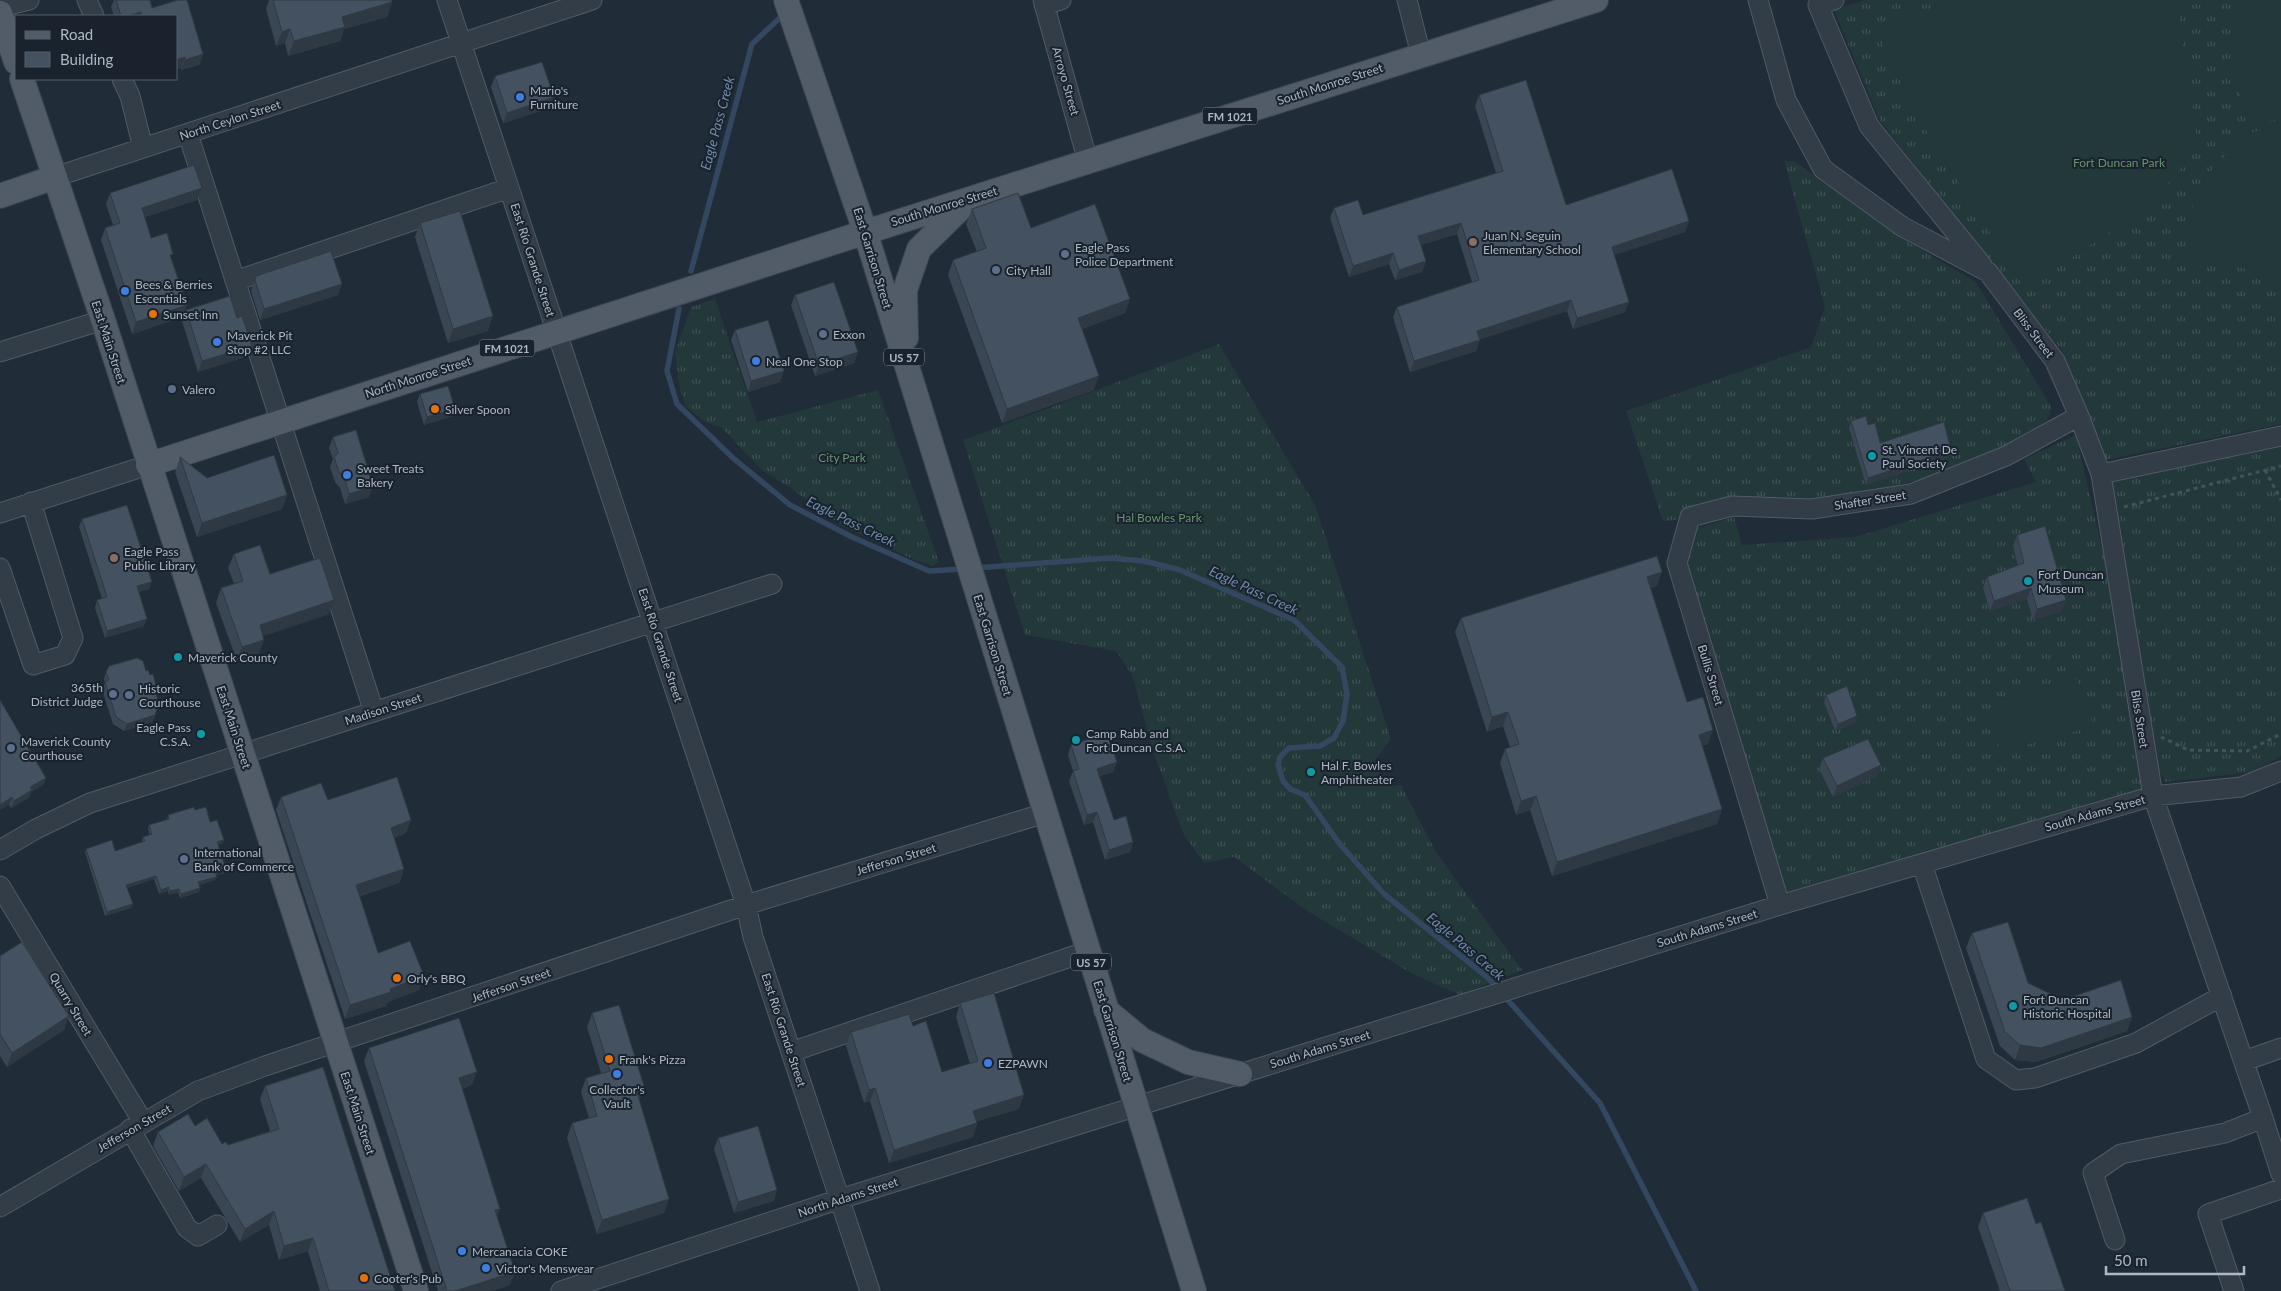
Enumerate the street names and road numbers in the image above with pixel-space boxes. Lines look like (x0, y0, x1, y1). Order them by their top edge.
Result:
street label: Arroyo Street (1049, 45, 1083, 118)
street label: South Monroe Street (1275, 60, 1385, 108)
street label: North Ceylon Street (178, 96, 283, 143)
road number: FM 1021 (1202, 108, 1258, 124)
street label: South Monroe Street (889, 182, 1000, 229)
street label: East Río Grande Street (507, 201, 559, 320)
street label: East Garrison Street (850, 206, 896, 311)
street label: East Main Street (88, 299, 130, 386)
street label: Bliss Street (2010, 305, 2058, 361)
road number: FM 1021 (480, 339, 534, 356)
road number: US 57 (884, 348, 924, 366)
street label: North Monroe Street (363, 353, 474, 401)
street label: Shafter Street (1833, 487, 1908, 513)
street label: East Río Grande Street (635, 586, 687, 705)
street label: East Garrison Street (970, 593, 1016, 698)
street label: Bullis Street (1695, 643, 1728, 708)
street label: East Main Street (213, 684, 255, 771)
street label: Madison Street (343, 689, 424, 728)
street label: Bliss Street (2128, 689, 2152, 750)
street label: South Adams Street (2043, 791, 2148, 835)
street label: Jefferson Street (854, 839, 939, 878)
street label: South Adams Street (1655, 905, 1760, 950)
road number: US 57 (1071, 954, 1111, 970)
street label: Jefferson Street (469, 964, 553, 1006)
street label: Quarry Street (46, 970, 96, 1039)
street label: East Río Grande Street (758, 971, 810, 1090)
street label: East Garrison Street (1090, 979, 1136, 1084)
street label: South Adams Street (1268, 1026, 1373, 1071)
street label: East Main Street (337, 1070, 379, 1157)
street label: Jefferson Street (94, 1100, 174, 1155)
street label: North Adams Street (796, 1174, 901, 1220)

